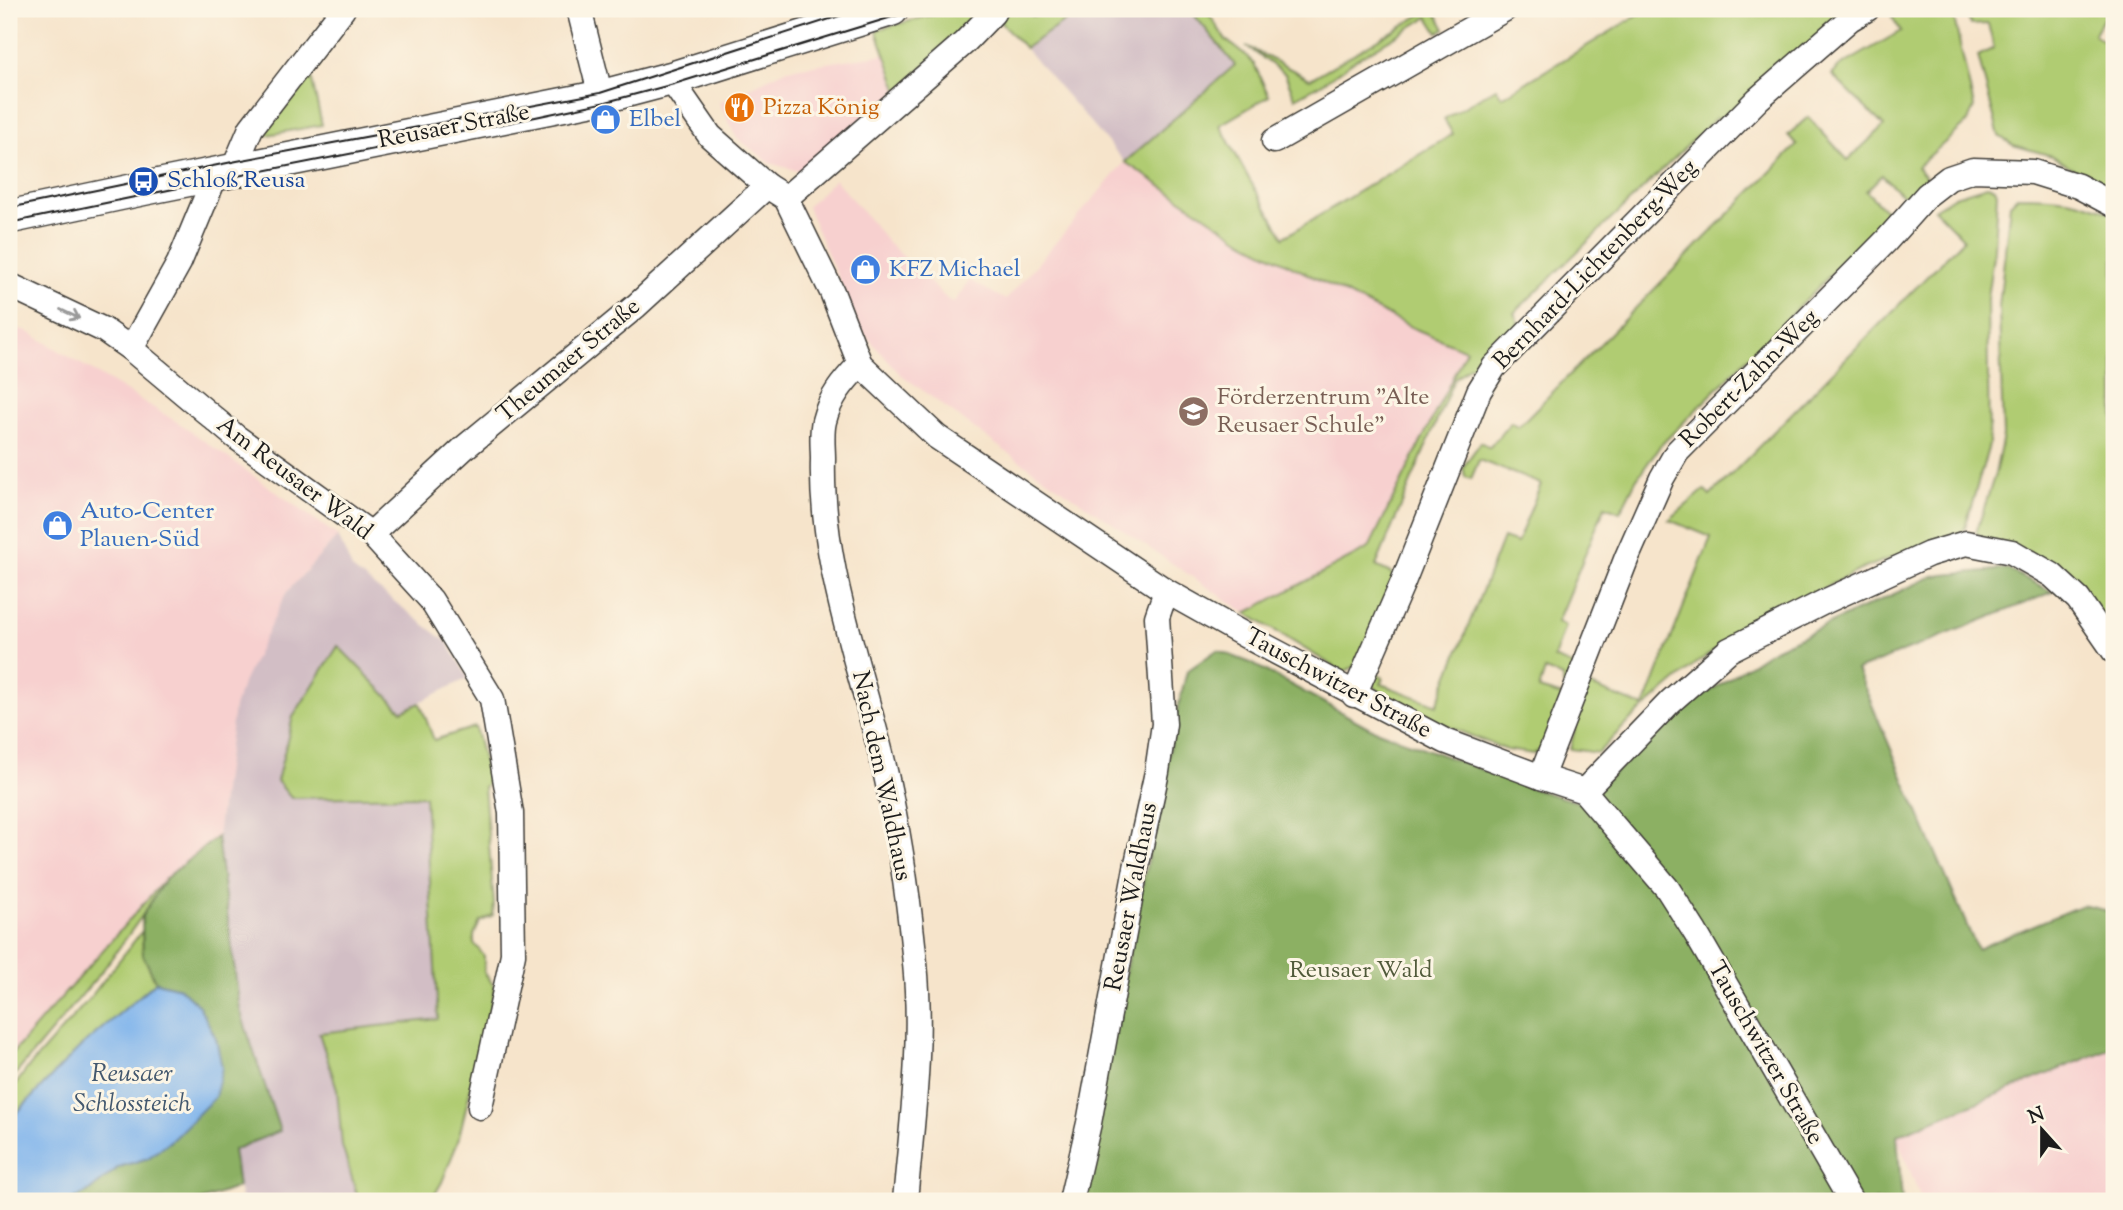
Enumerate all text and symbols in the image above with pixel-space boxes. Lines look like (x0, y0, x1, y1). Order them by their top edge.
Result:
restaurant icon: Pizza König (723, 91, 757, 125)
place label: Pizza König (763, 91, 880, 125)
street label: Reusaer Straße (375, 96, 533, 158)
shop icon: Elbel (589, 103, 623, 137)
place label: Elbel (629, 103, 682, 137)
street label: Bernhard-Lichtenberg-Weg (1486, 152, 1706, 378)
bus stop icon: Schloß Reusa (127, 164, 161, 198)
place label: Schloß Reusa (167, 164, 306, 198)
shop icon: KFZ Michael (849, 253, 883, 287)
place label: KFZ Michael (889, 253, 1021, 287)
street label: Theumaer Straße (490, 291, 648, 431)
street label: Robert-Zahn-Weg (1673, 302, 1827, 456)
one-way arrow (59, 308, 80, 322)
place label: Förderzentrum "Alte Reusaer Schule" (1217, 381, 1429, 443)
school or university icon: Förderzentrum "Alte Reusaer Schule" (1177, 395, 1211, 429)
street label: Am Reusaer Wald (209, 409, 380, 549)
place label: Auto-Center Plauen-Süd (80, 495, 214, 557)
shop icon: Auto-Center Plauen-Süd (40, 509, 74, 543)
street label: Tauschwitzer Straße (1239, 620, 1437, 748)
street label: Nach dem Waldhaus (842, 668, 920, 884)
street label: Reusaer Waldhaus (1097, 800, 1167, 994)
park label: Reusaer Wald (1289, 954, 1433, 988)
street label: Tauschwitzer Straße (1699, 955, 1831, 1151)
water label: Reusaer Schlossteich (73, 1056, 191, 1123)
north arrow (2008, 1094, 2078, 1164)
text: N (2025, 1101, 2049, 1132)

